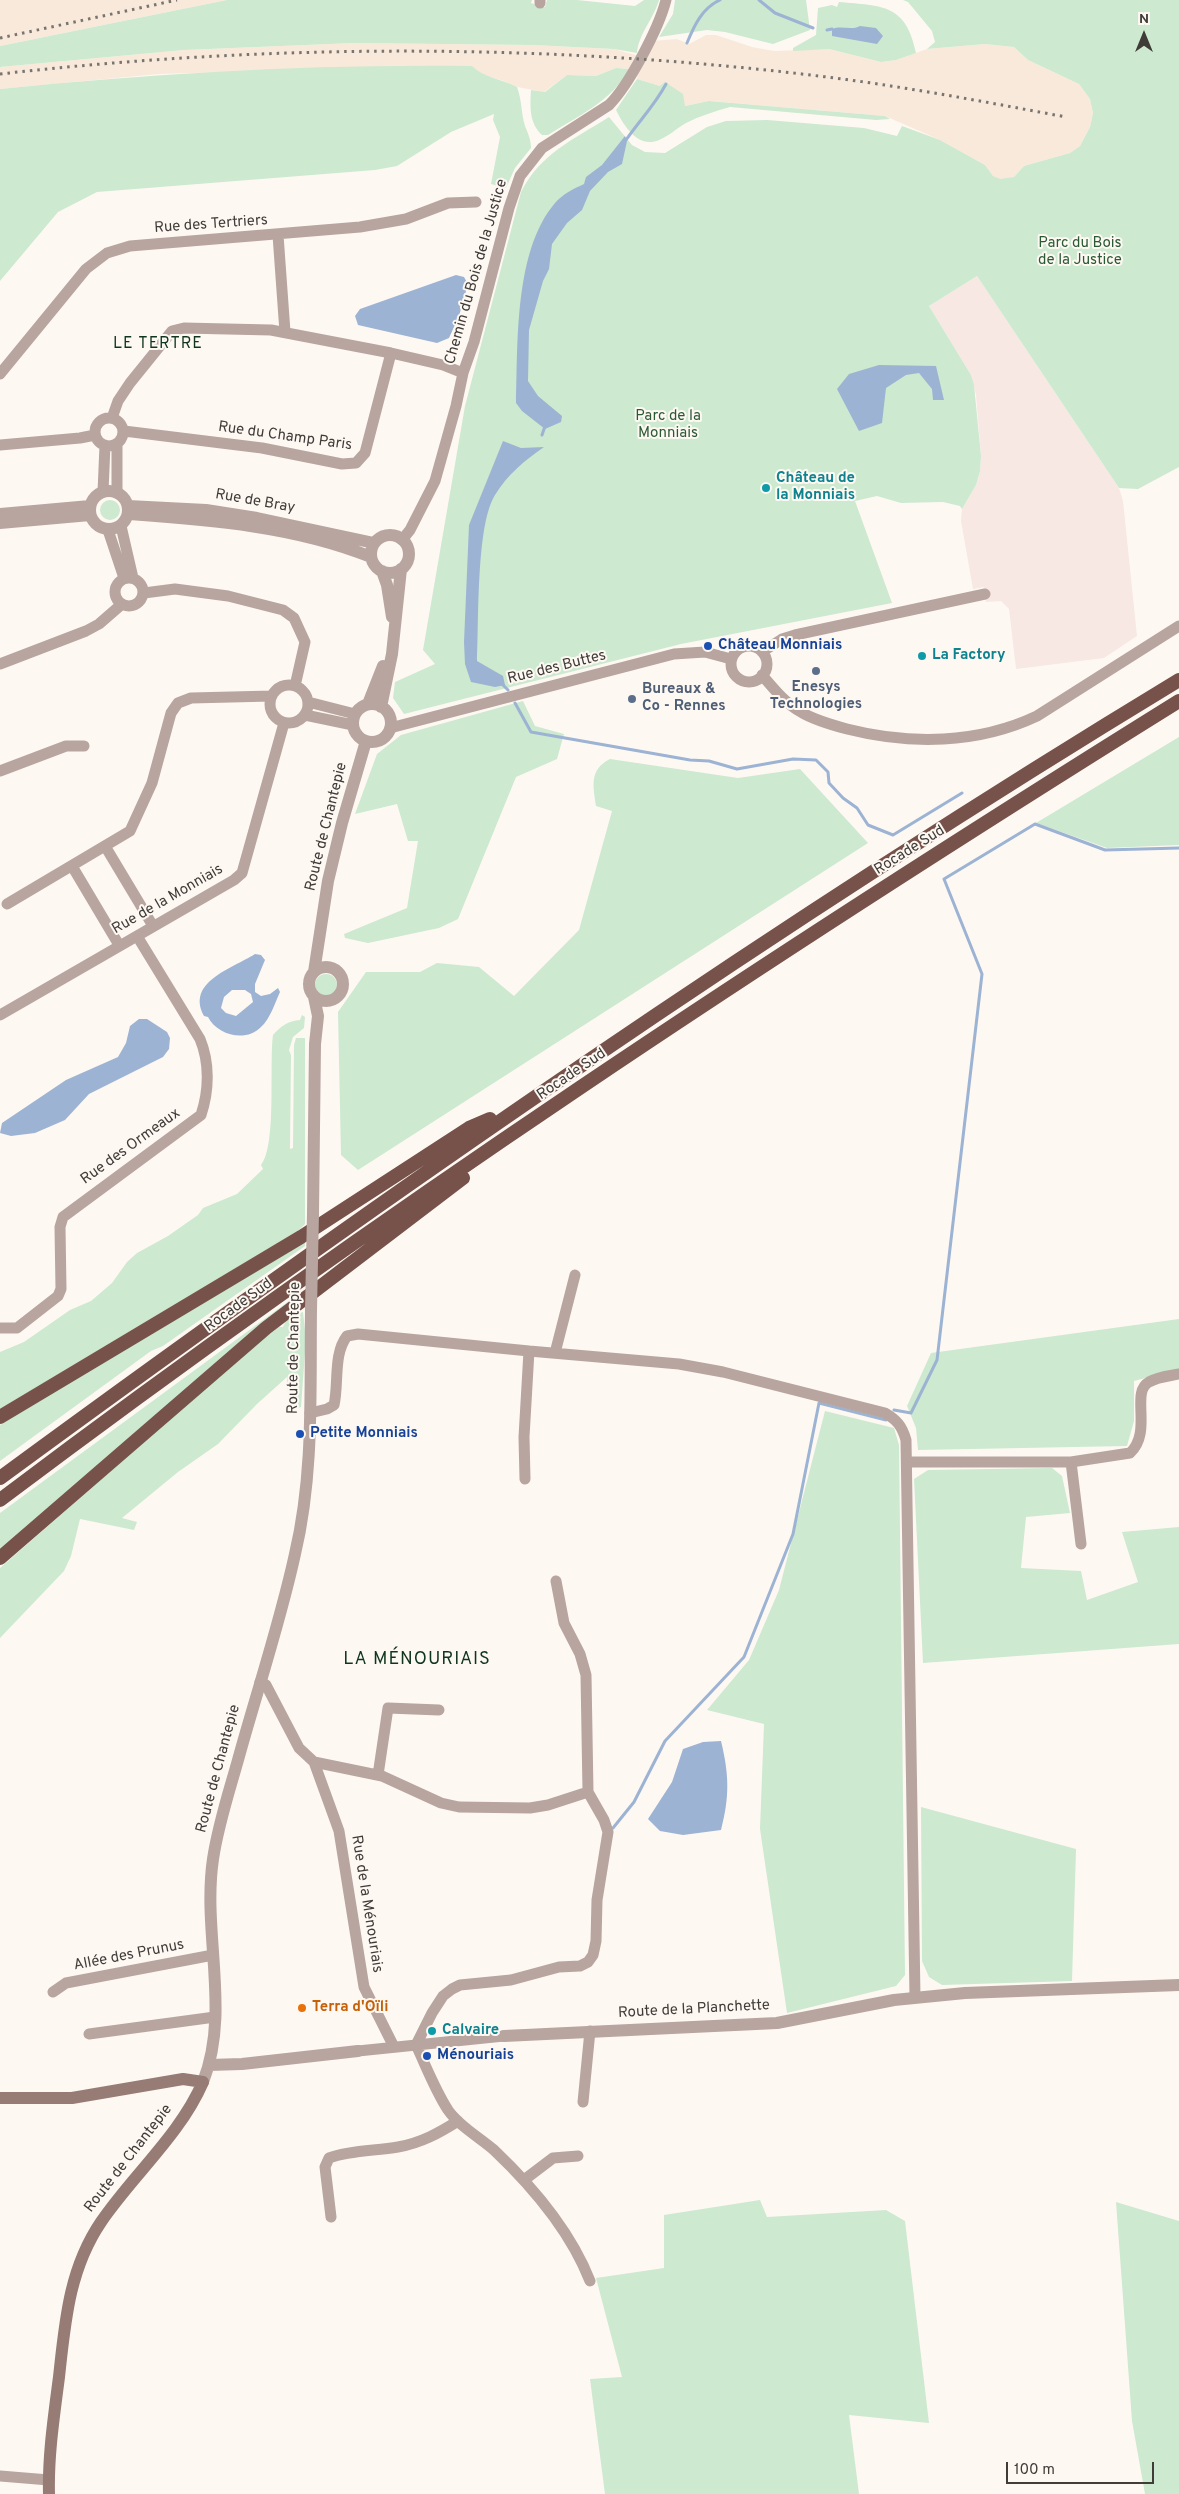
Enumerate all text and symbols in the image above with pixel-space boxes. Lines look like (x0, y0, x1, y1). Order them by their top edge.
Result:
north arrow (1119, 10, 1169, 60)
text: N (1139, 11, 1149, 28)
street label: Chemin du Bois de la Justice (442, 177, 512, 367)
street label: Rue des Tertriers (154, 212, 268, 238)
park label: Parc du Bois de la Justice (1038, 235, 1122, 270)
district label: LE TERTRE (112, 335, 204, 355)
park label: Parc de la Monniais (635, 408, 701, 443)
street label: Rue du Champ Paris (217, 419, 353, 455)
place label: Château de la Monniais (776, 470, 855, 505)
marker: Château de la Monniais (760, 482, 772, 494)
street label: Rue de Bray (214, 486, 296, 518)
place label: Château Monniais (718, 637, 842, 655)
marker: Château Monniais (702, 640, 714, 652)
street label: Rue des Buttes (506, 647, 608, 689)
place label: La Factory (932, 647, 1005, 665)
marker: La Factory (916, 650, 928, 662)
marker: Enesys Technologies (810, 665, 822, 677)
place label: Enesys Technologies (770, 679, 862, 714)
place label: Bureaux & Co - Rennes (642, 681, 726, 716)
marker: Bureaux & Co - Rennes (626, 693, 638, 705)
street label: Route de Chantepie (302, 761, 352, 893)
street label: Rocade Sud (872, 822, 948, 880)
street label: Rue de la Monniais (109, 861, 227, 939)
street label: Rocade Sud (534, 1045, 610, 1105)
street label: Rue des Ormeaux (78, 1105, 184, 1189)
street label: Rocade Sud (202, 1275, 276, 1337)
street label: Route de Chantepie (285, 1282, 305, 1414)
place label: Petite Monniais (310, 1425, 418, 1443)
marker: Petite Monniais (294, 1428, 306, 1440)
district label: LA MÉNOURIAIS (342, 1649, 492, 1671)
street label: Route de Chantepie (193, 1703, 245, 1835)
street label: Rue de la Ménouriais (346, 1834, 386, 1974)
street label: Allée des Prunus (72, 1936, 186, 1976)
street label: Route de la Planchette (618, 1997, 770, 2023)
place label: Terra d'Oïli (312, 1999, 388, 2017)
marker: Terra d'Oïli (296, 2002, 308, 2014)
place label: Calvaire (442, 2022, 499, 2040)
marker: Calvaire (426, 2025, 438, 2037)
place label: Ménouriais (437, 2047, 514, 2065)
marker: Ménouriais (421, 2050, 433, 2062)
street label: Route de Chantepie (81, 2101, 177, 2217)
scale bar (1009, 2452, 1156, 2484)
text: 100 m (1014, 2461, 1055, 2480)

